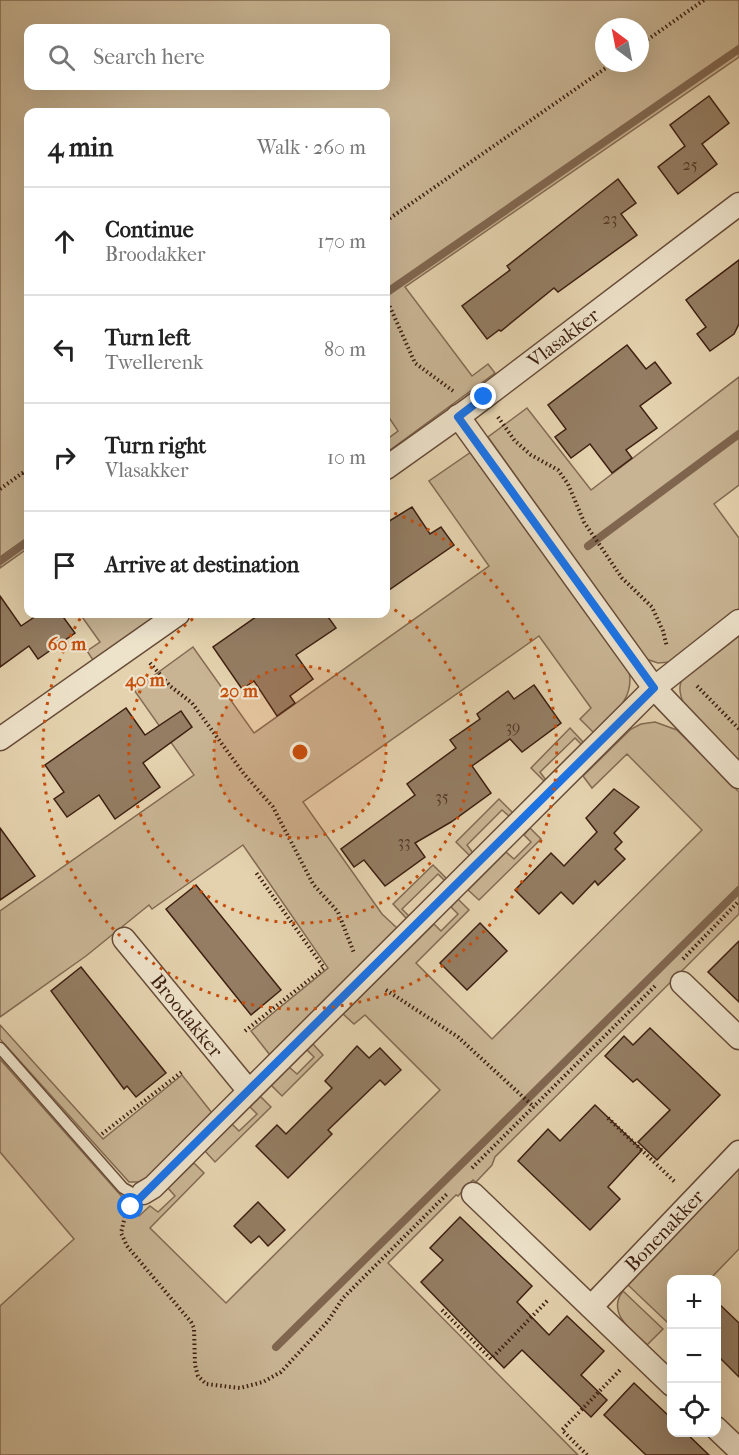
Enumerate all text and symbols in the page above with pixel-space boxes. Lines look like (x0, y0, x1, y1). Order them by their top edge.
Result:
north arrow (595, 18, 649, 72)
search box (24, 24, 390, 90)
icon: search (45, 41, 78, 74)
text: Search here (93, 44, 205, 70)
text: 4 min (48, 132, 113, 163)
text: Walk · 260 m (257, 136, 366, 159)
house number: 25 (682, 155, 698, 174)
house number: 23 (603, 209, 617, 228)
text: Continue (105, 217, 194, 243)
icon: ahead (48, 225, 81, 258)
text: 170 m (317, 230, 366, 253)
text: Broodakker (105, 243, 206, 266)
street label: Vlasakker (522, 303, 604, 373)
text: Turn left (105, 325, 191, 351)
icon: left (48, 333, 81, 366)
text: 80 m (324, 338, 366, 361)
text: Twellerenk (105, 351, 203, 374)
route end (470, 383, 496, 409)
text: Turn right (105, 433, 206, 459)
icon: right (48, 441, 81, 474)
text: 10 m (327, 446, 366, 469)
text: Vlasakker (105, 459, 189, 482)
icon: arrive (48, 549, 81, 582)
text: Arrive at destination (105, 552, 299, 578)
text: 60 m (48, 634, 87, 655)
text: 40 m (124, 670, 166, 691)
text: 20 m (220, 681, 259, 702)
house number: 39 (506, 717, 520, 736)
centre of rings (290, 742, 310, 762)
house number: 35 (435, 787, 449, 806)
house number: 33 (397, 832, 411, 851)
street label: Broodakker (146, 969, 228, 1062)
street label: Bonenakker (620, 1184, 709, 1276)
route start (117, 1193, 143, 1219)
map controls (667, 1275, 721, 1437)
button: + (667, 1275, 721, 1329)
button: − (667, 1329, 721, 1383)
button: locate (667, 1383, 721, 1437)

